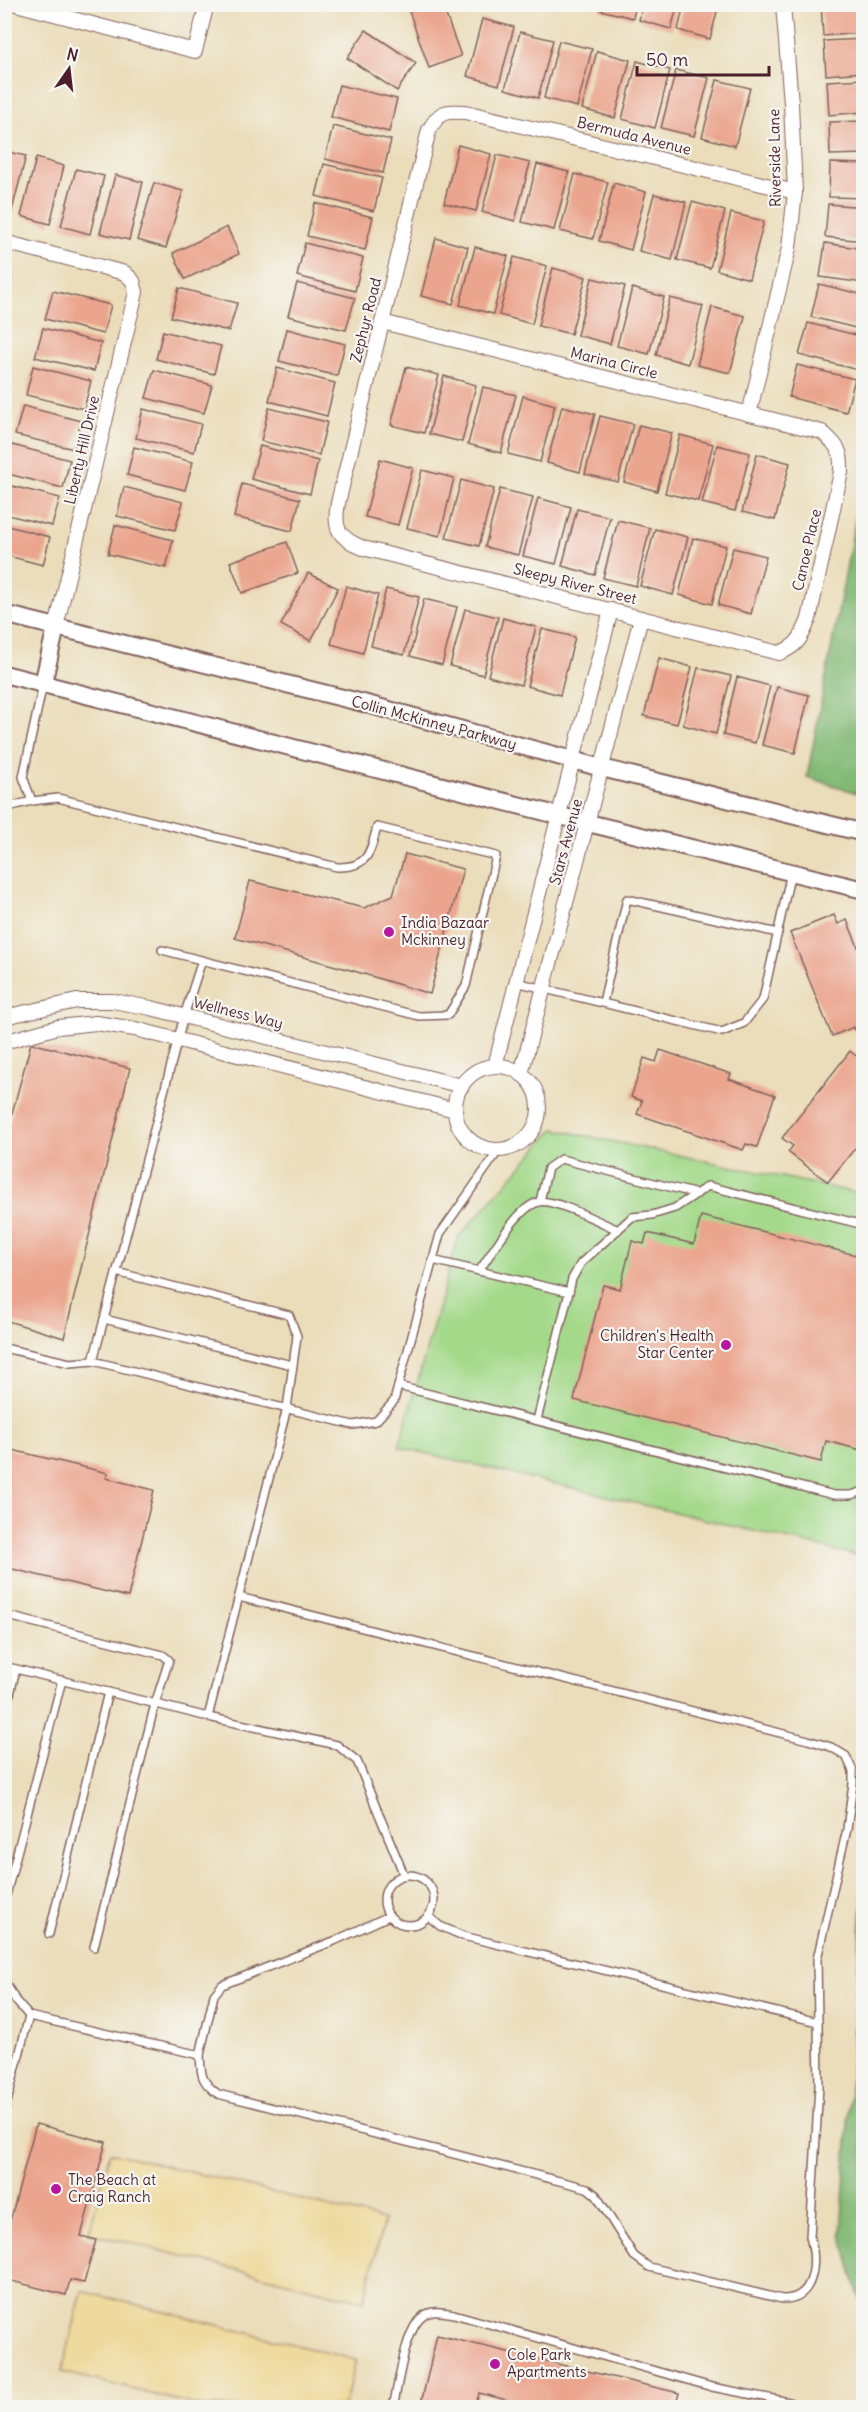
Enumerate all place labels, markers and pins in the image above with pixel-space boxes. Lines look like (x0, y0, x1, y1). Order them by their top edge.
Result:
place label: India Bazaar Mckinney (401, 913, 489, 949)
marker: India Bazaar Mckinney (382, 925, 396, 939)
place label: Children's Health Star Center (600, 1326, 714, 1362)
marker: Children's Health Star Center (719, 1338, 733, 1352)
place label: The Beach at Craig Ranch (68, 2170, 156, 2206)
marker: The Beach at Craig Ranch (49, 2182, 63, 2196)
place label: Cole Park Apartments (507, 2345, 587, 2381)
marker: Cole Park Apartments (488, 2357, 502, 2371)

